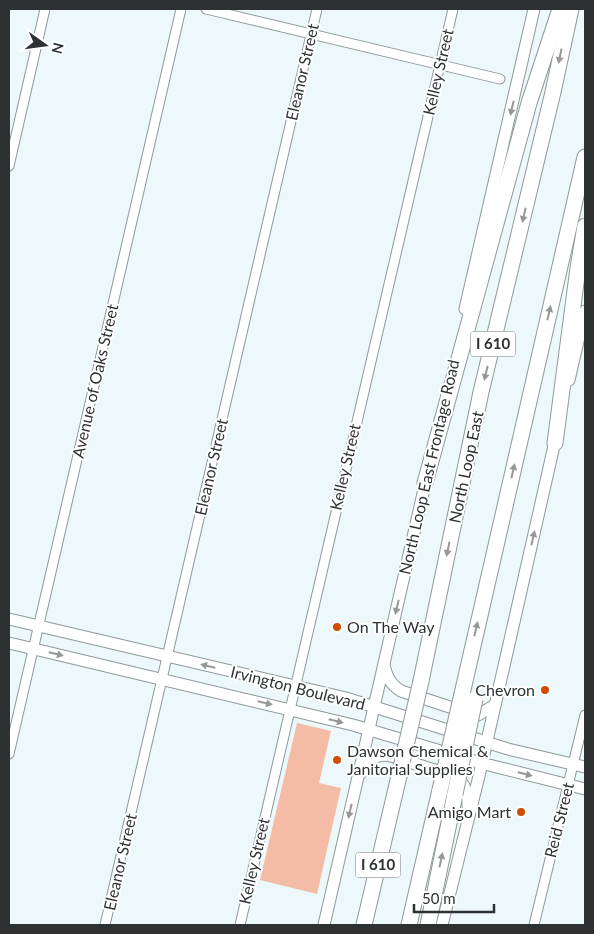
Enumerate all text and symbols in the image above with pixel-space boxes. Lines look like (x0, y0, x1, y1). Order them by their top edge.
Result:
north arrow (20, 20, 70, 70)
street label: Eleanor Street (281, 21, 322, 122)
street label: Kelley Street (418, 26, 457, 117)
text: N (49, 41, 68, 56)
one-way arrow (556, 49, 564, 65)
one-way arrow (508, 100, 516, 115)
one-way arrow (520, 207, 528, 222)
street label: Avenue of Oaks Street (68, 302, 122, 460)
one-way arrow (546, 304, 554, 320)
road number: I 610 (470, 332, 516, 356)
street label: North Loop East Frontage Road (395, 358, 463, 576)
one-way arrow (482, 365, 490, 380)
street label: North Loop East (444, 409, 487, 525)
street label: Eleanor Street (190, 416, 231, 517)
street label: Kelley Street (325, 421, 364, 512)
one-way arrow (509, 464, 517, 479)
one-way arrow (529, 530, 537, 545)
one-way arrow (444, 541, 452, 557)
one-way arrow (393, 600, 401, 615)
place label: On The Way (347, 617, 435, 636)
marker: On The Way (331, 621, 343, 633)
one-way arrow (472, 622, 480, 637)
one-way arrow (49, 650, 64, 658)
one-way arrow (200, 662, 215, 670)
street label: Irvington Boulevard (229, 662, 367, 713)
place label: Chevron (475, 680, 535, 699)
marker: Chevron (539, 684, 551, 696)
one-way arrow (258, 699, 273, 707)
one-way arrow (329, 717, 344, 725)
place label: Dawson Chemical & Janitorial Supplies (347, 741, 489, 778)
marker: Dawson Chemical & Janitorial Supplies (331, 754, 343, 766)
one-way arrow (517, 770, 532, 778)
street label: Reid Street (540, 780, 577, 860)
place label: Amigo Mart (428, 802, 511, 821)
one-way arrow (346, 804, 354, 819)
marker: Amigo Mart (515, 806, 527, 818)
street label: Eleanor Street (99, 811, 140, 912)
street label: Kelley Street (234, 815, 273, 906)
road number: I 610 (356, 852, 400, 878)
one-way arrow (437, 853, 445, 868)
scale bar (414, 882, 494, 914)
text: 50 m (422, 889, 456, 907)

